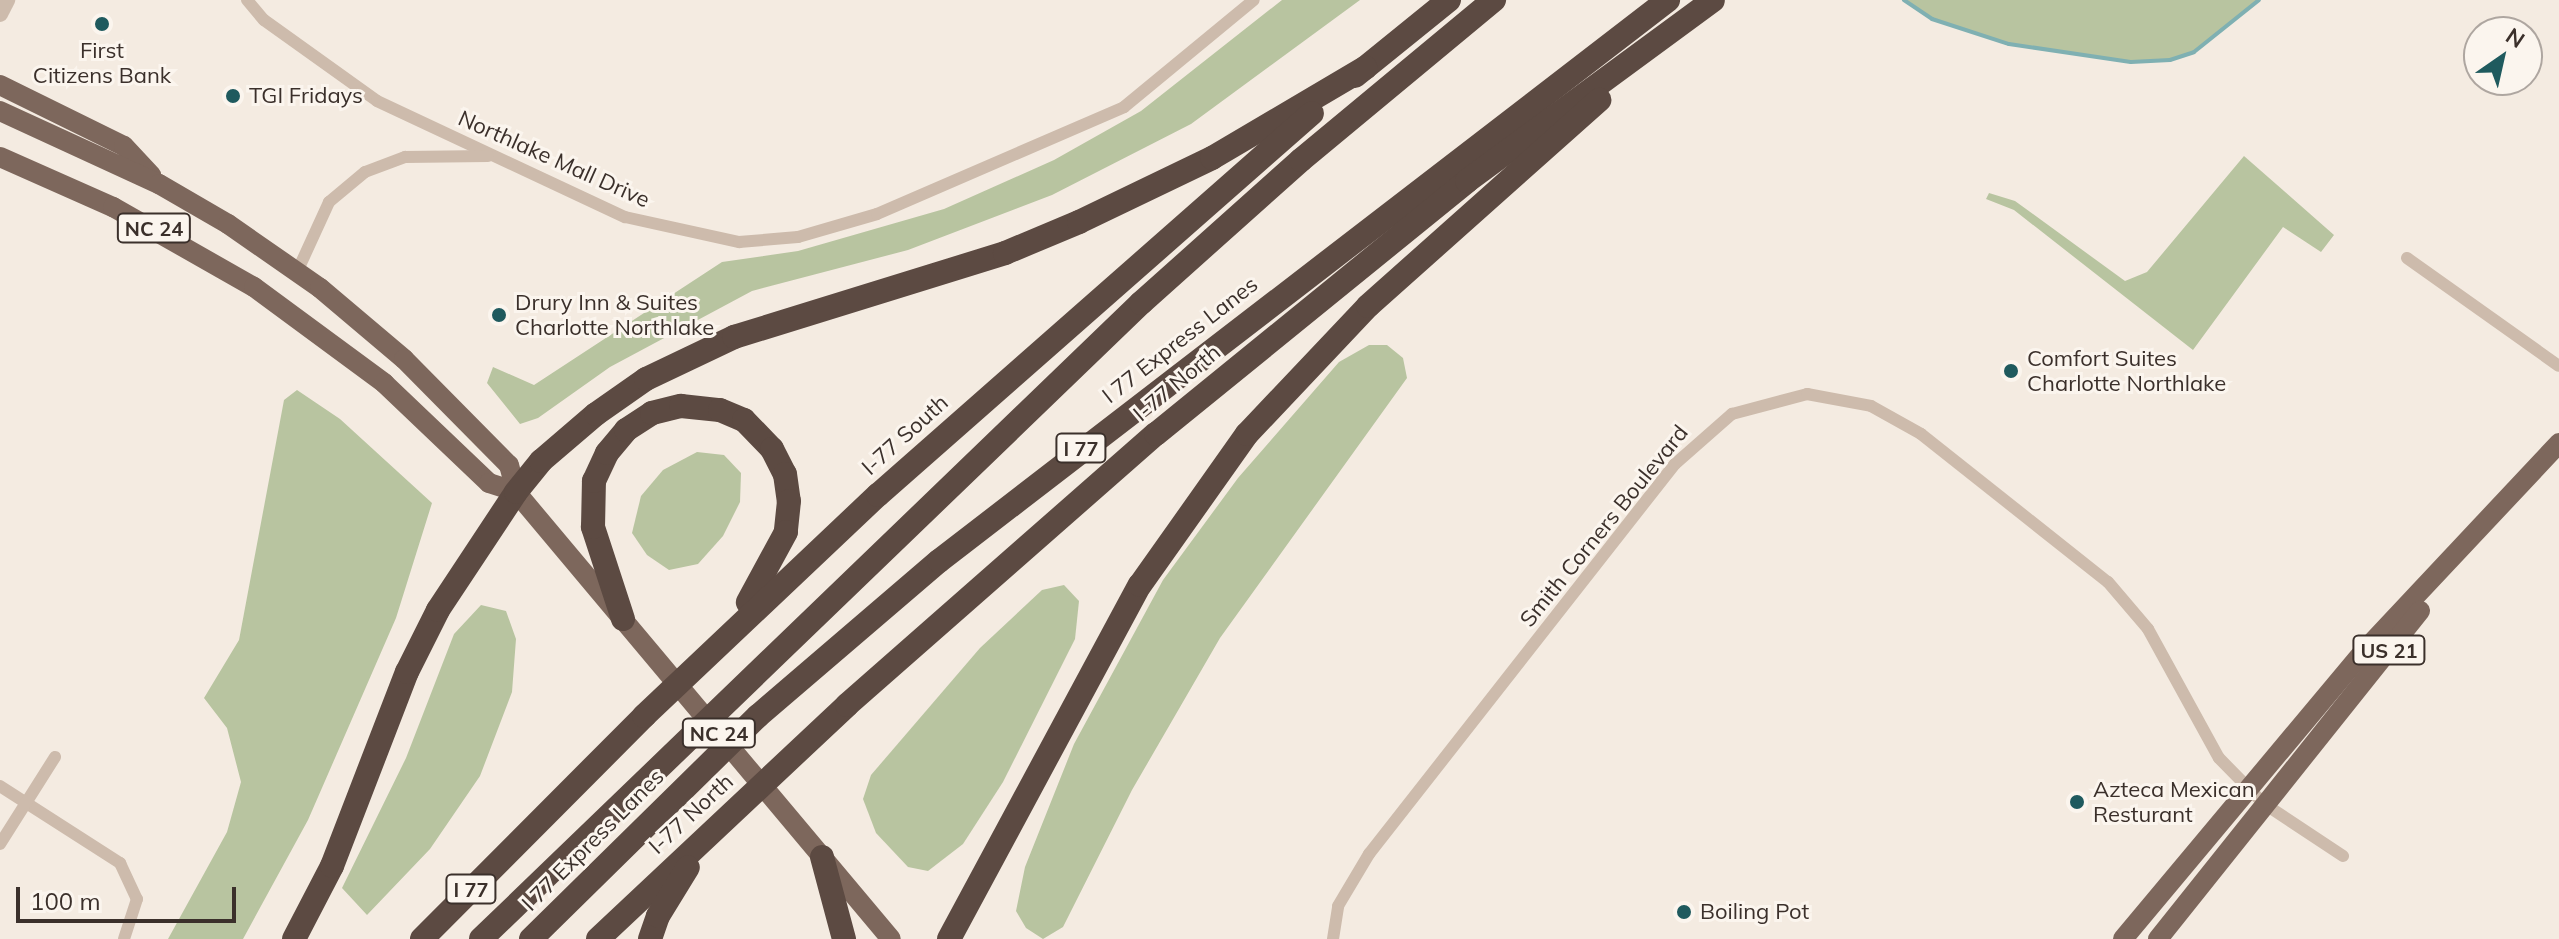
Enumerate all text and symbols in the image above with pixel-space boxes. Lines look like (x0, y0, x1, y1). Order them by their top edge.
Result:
marker: First Citizens Bank (93, 15, 111, 33)
north arrow (2463, 16, 2543, 96)
text: N (2501, 22, 2530, 54)
place label: First Citizens Bank (33, 37, 171, 88)
place label: TGI Fridays (249, 83, 363, 109)
marker: TGI Fridays (224, 87, 242, 105)
street label: Northlake Mall Drive (454, 105, 654, 213)
road number: NC 24 (116, 212, 192, 244)
street label: I 77 Express Lanes (1097, 271, 1263, 409)
place label: Drury Inn & Suites Charlotte Northlake (515, 289, 714, 340)
marker: Drury Inn & Suites Charlotte Northlake (490, 306, 508, 324)
street label: I-77 North (1128, 339, 1226, 427)
place label: Comfort Suites Charlotte Northlake (2027, 345, 2226, 396)
marker: Comfort Suites Charlotte Northlake (2002, 362, 2020, 380)
street label: I-77 South (856, 389, 954, 481)
street label: Smith Corners Boulevard (1515, 420, 1693, 632)
road number: I 77 (1055, 432, 1107, 464)
road number: US 21 (2351, 634, 2427, 666)
road number: NC 24 (681, 717, 757, 749)
street label: I 77 Express Lanes (517, 764, 669, 916)
street label: I-77 North (643, 768, 739, 860)
place label: Azteca Mexican Resturant (2093, 776, 2255, 828)
marker: Azteca Mexican Resturant (2068, 793, 2086, 811)
scale bar (20, 871, 240, 921)
road number: I 77 (445, 873, 497, 905)
text: 100 m (30, 886, 101, 916)
place label: Boiling Pot (1700, 899, 1809, 925)
marker: Boiling Pot (1675, 903, 1693, 921)

